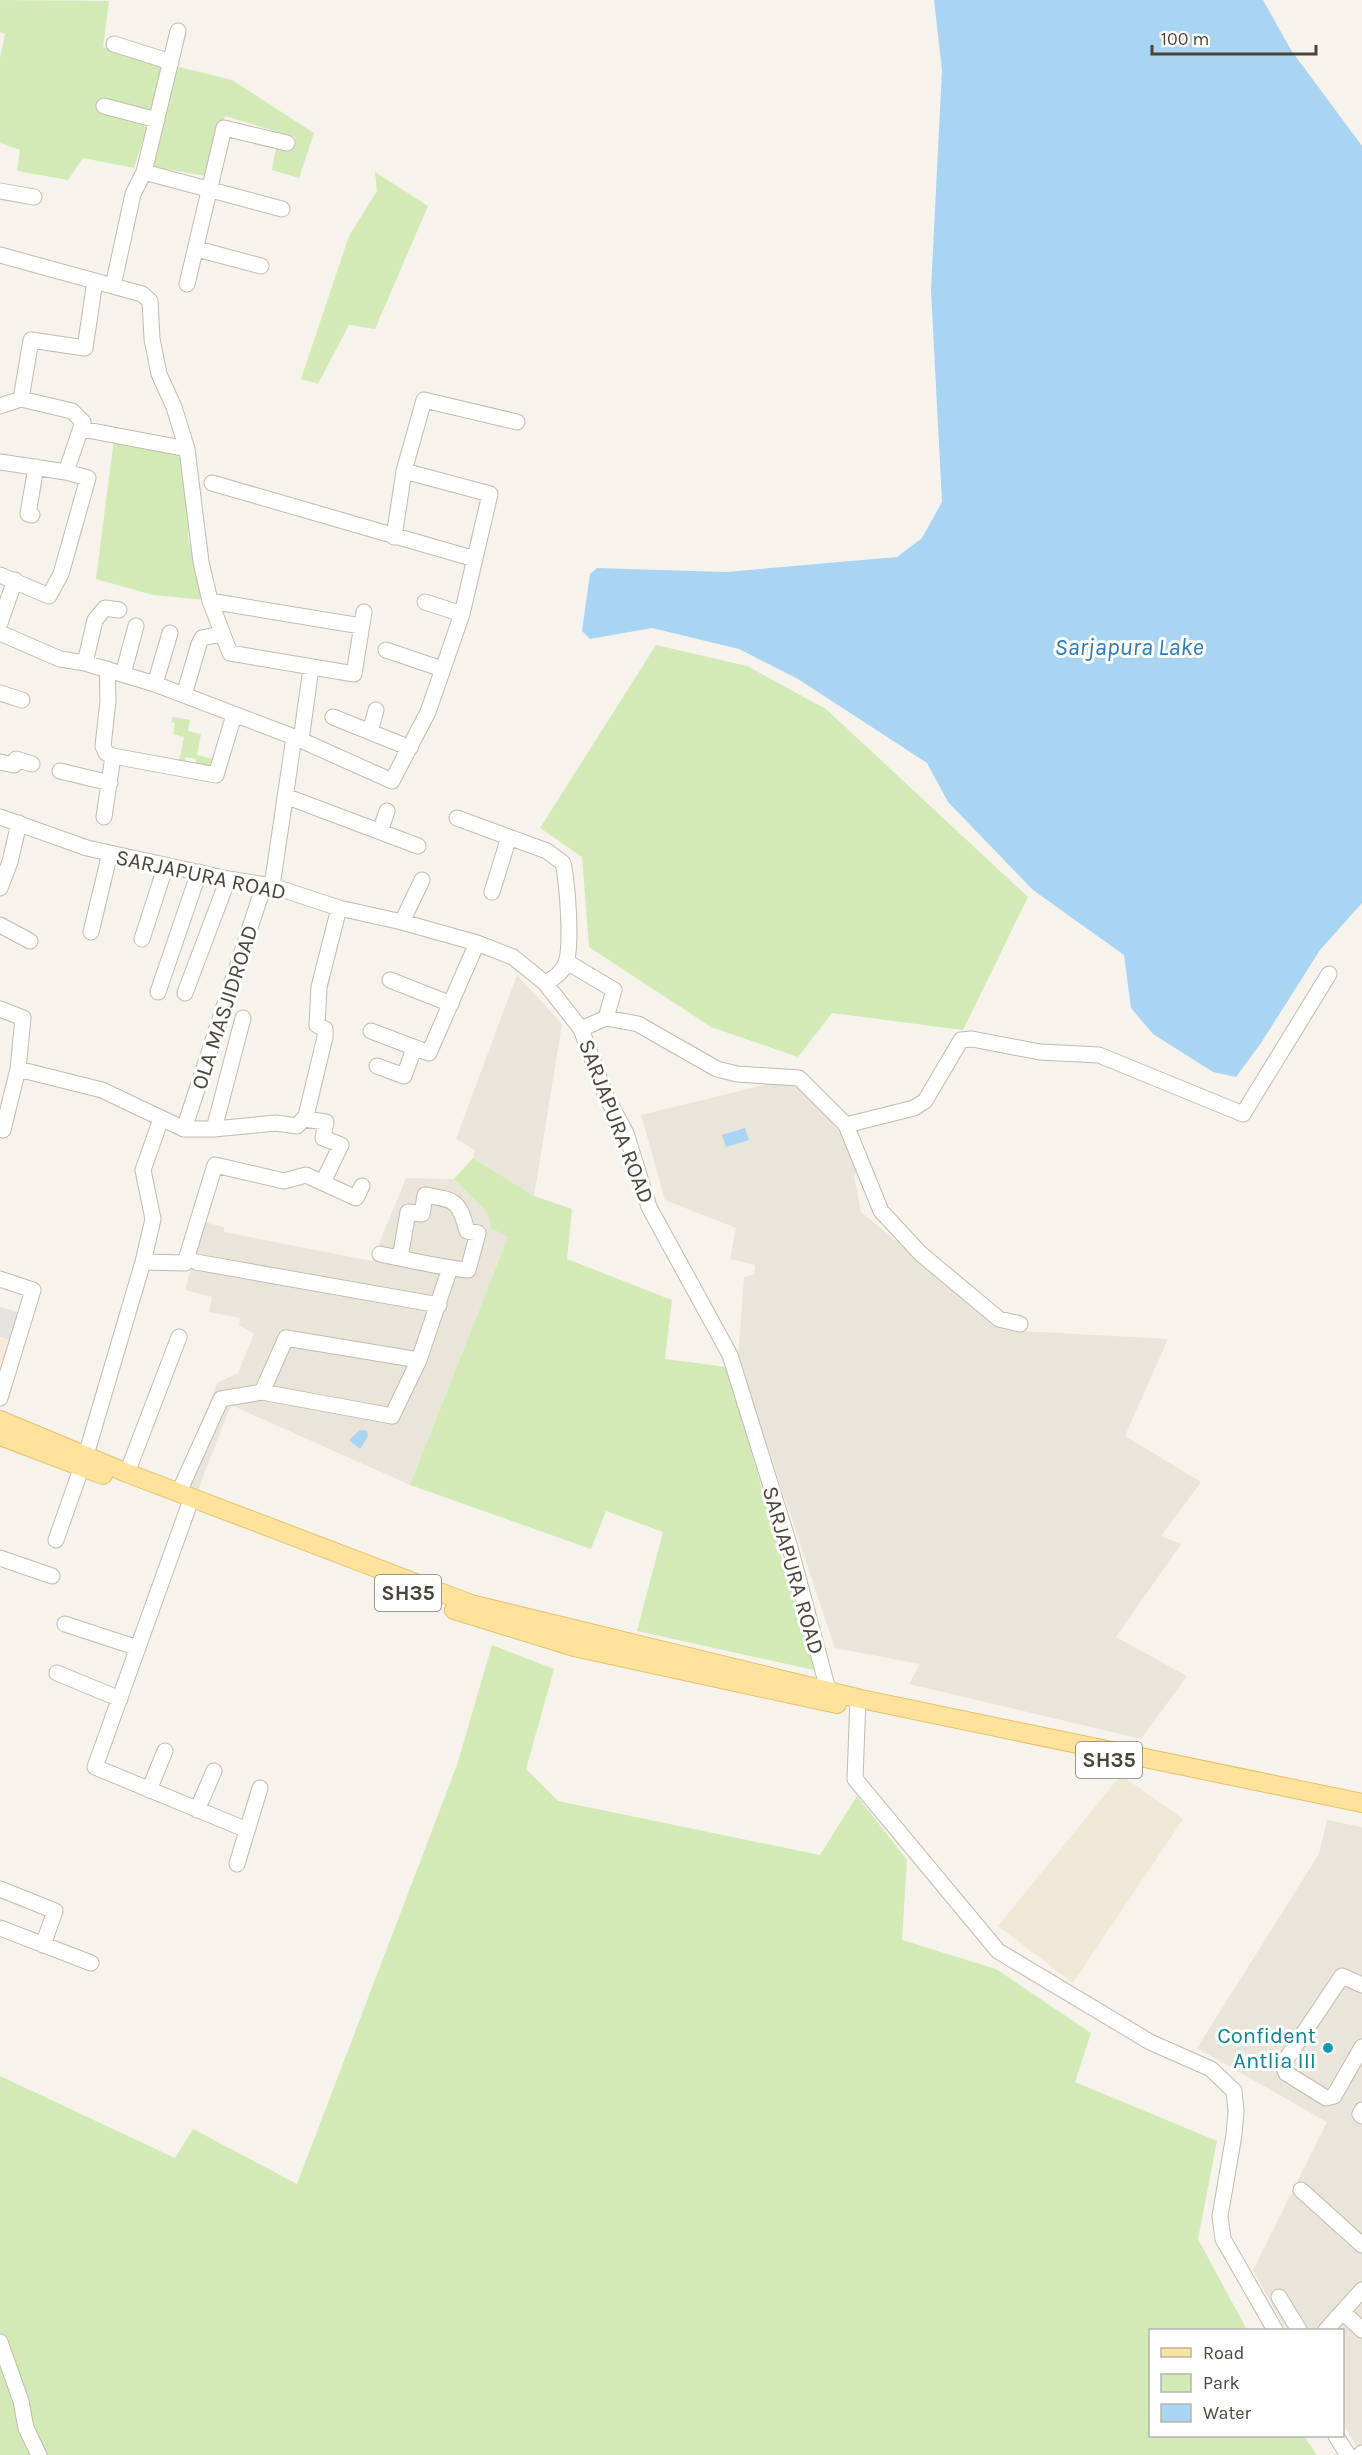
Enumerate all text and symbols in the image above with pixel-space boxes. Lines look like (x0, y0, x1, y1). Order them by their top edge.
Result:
scale bar (1152, 18, 1316, 56)
text: 100 m (1161, 28, 1209, 50)
water label: Sarjapura Lake (1054, 633, 1204, 661)
street label: SARJAPURA ROAD (113, 844, 288, 906)
street label: OLA MASJIDROAD (186, 922, 264, 1093)
street label: SARJAPURA ROAD (573, 1036, 659, 1207)
street label: SARJAPURA ROAD (757, 1483, 829, 1657)
road number: SH35 (375, 1575, 441, 1611)
road number: SH35 (1076, 1742, 1142, 1778)
place label: Confident Antlia III (1217, 2023, 1316, 2074)
marker: Confident Antlia III (1321, 2041, 1335, 2055)
legend (1149, 2329, 1344, 2437)
text: Road (1203, 2342, 1244, 2364)
text: Park (1203, 2372, 1240, 2394)
text: Water (1203, 2402, 1251, 2424)

